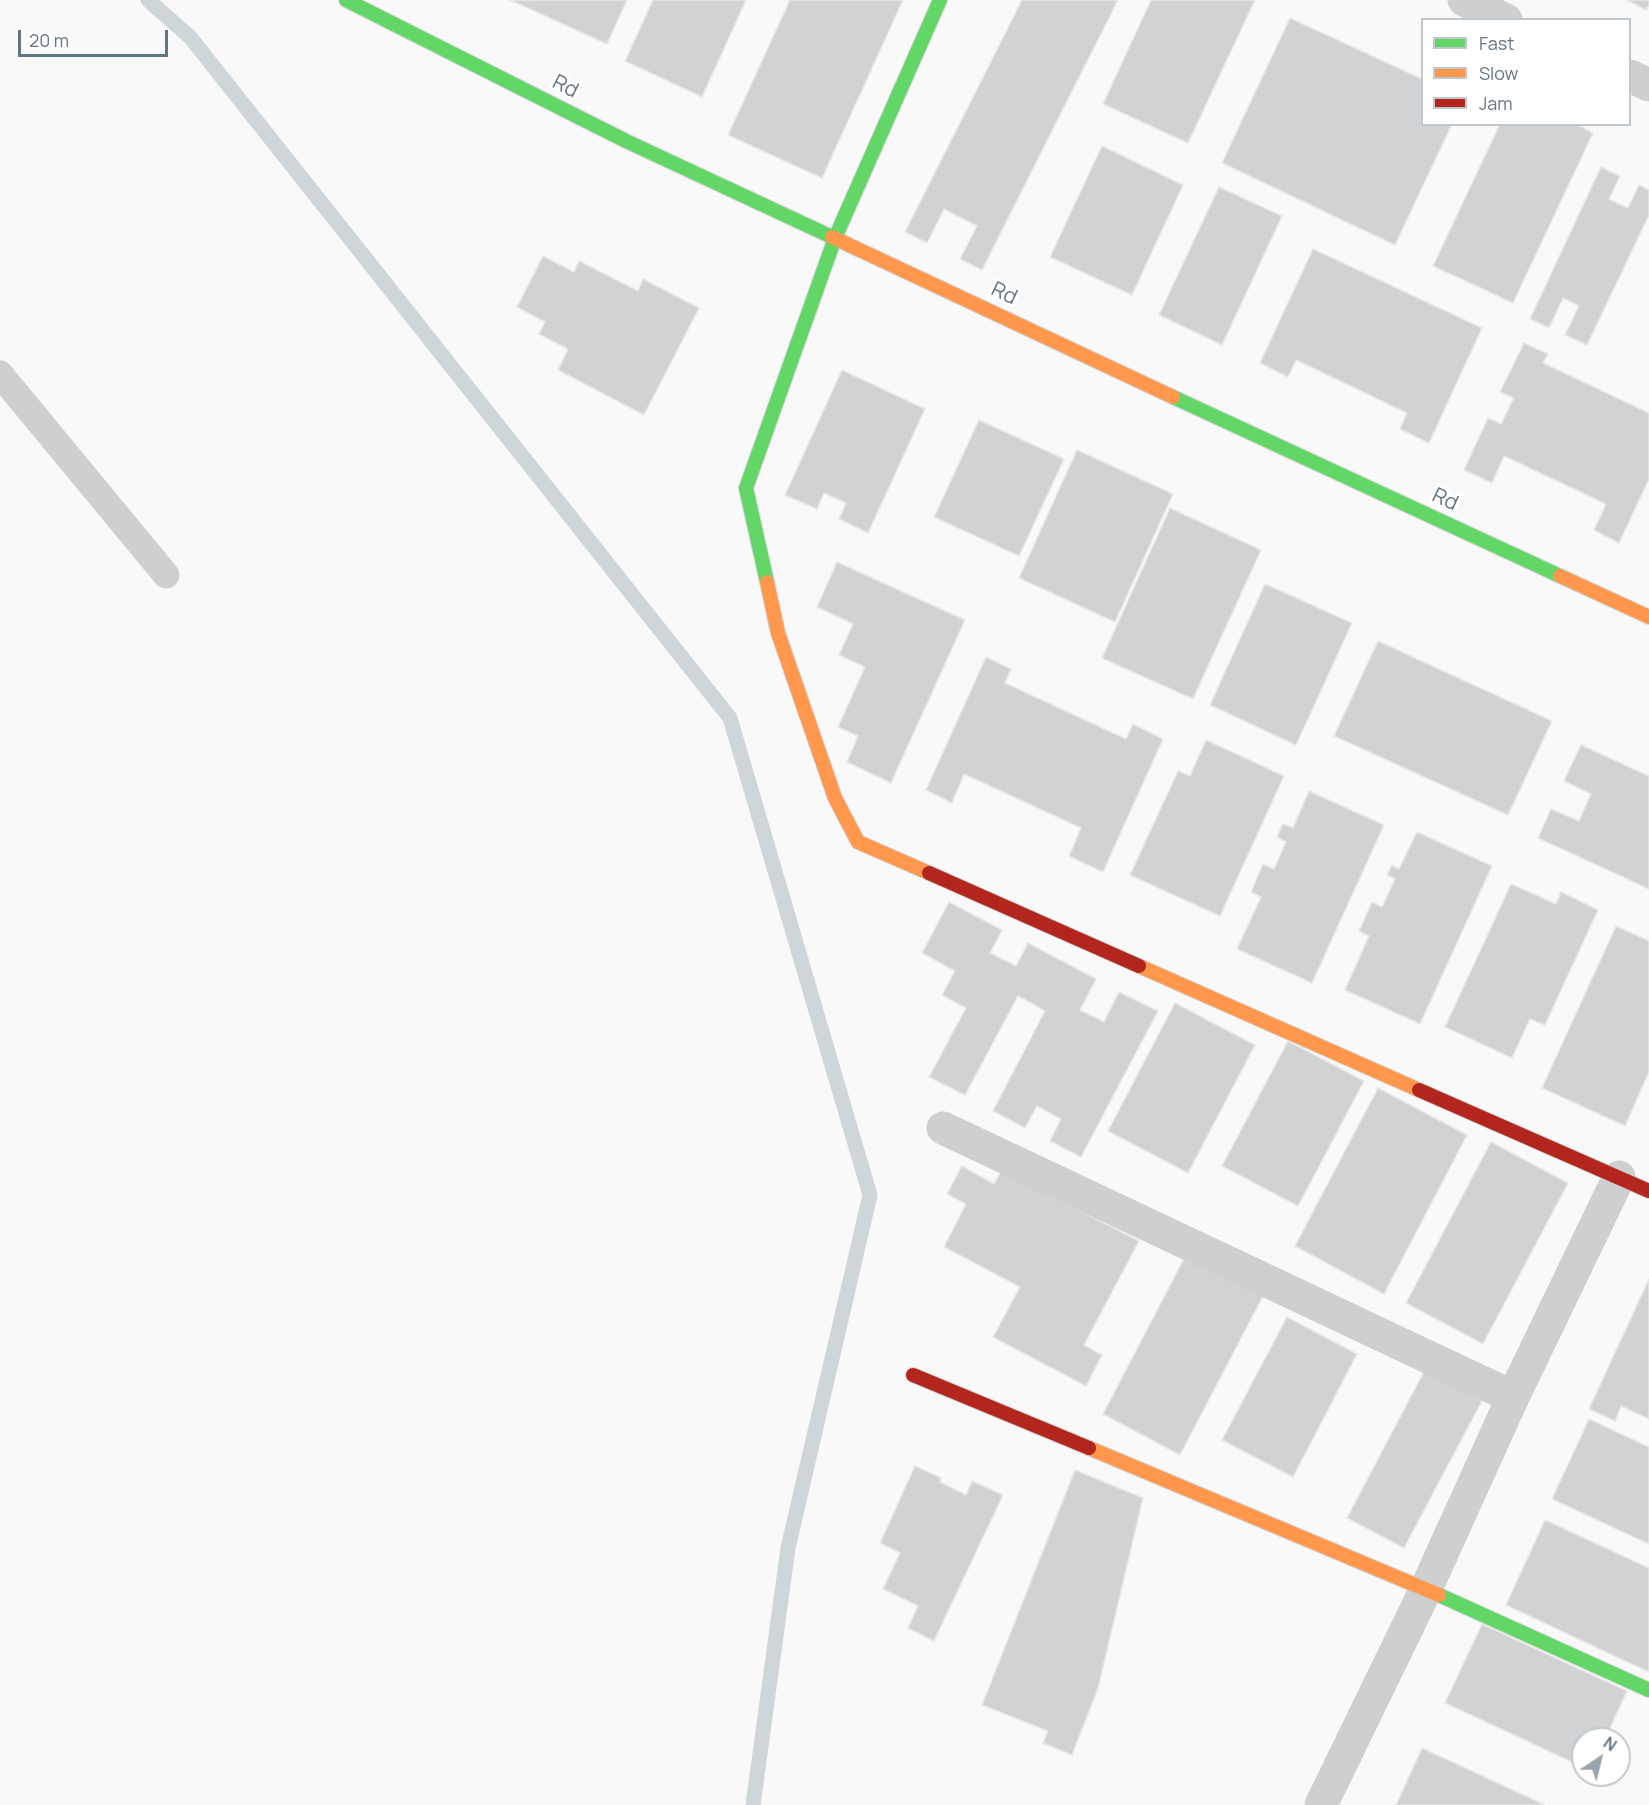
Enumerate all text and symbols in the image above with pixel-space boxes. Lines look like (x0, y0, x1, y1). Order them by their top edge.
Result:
scale bar (21, 18, 171, 56)
legend (1421, 18, 1631, 126)
text: 20 m (29, 28, 69, 52)
text: Fast (1479, 31, 1514, 55)
text: Slow (1479, 61, 1518, 85)
street label: Rd (548, 70, 582, 104)
text: Jam (1479, 91, 1513, 115)
street label: Rd (987, 277, 1021, 311)
street label: Rd (1428, 483, 1462, 517)
north arrow (1571, 1727, 1631, 1787)
text: N (1599, 1732, 1621, 1756)

